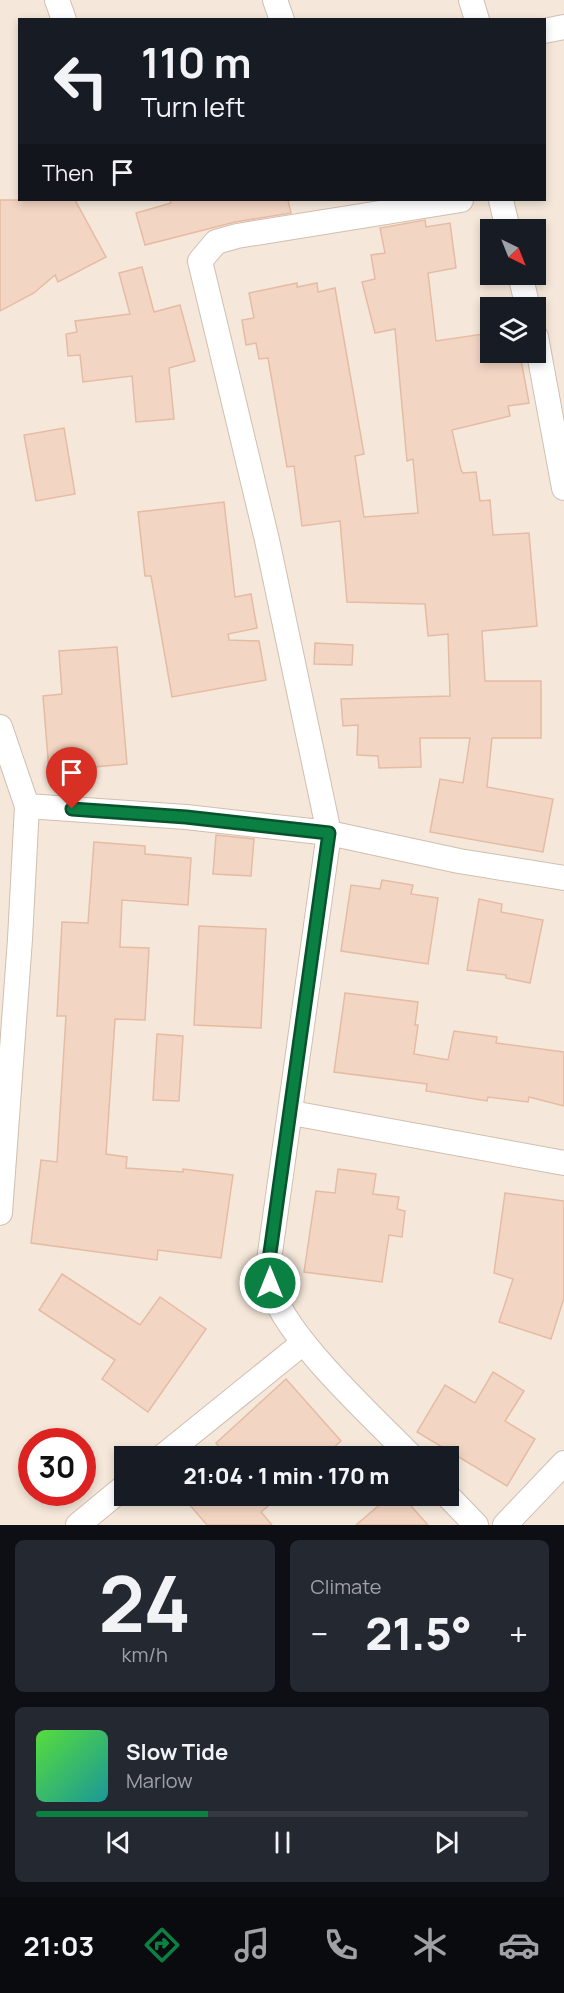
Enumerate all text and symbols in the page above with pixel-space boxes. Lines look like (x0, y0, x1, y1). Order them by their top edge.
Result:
text: 110 m (141, 33, 252, 91)
icon: left (42, 42, 120, 120)
text: Turn left (141, 88, 245, 125)
icon: arrive (106, 156, 139, 189)
text: Then (42, 158, 94, 188)
north arrow (480, 219, 546, 285)
map controls (480, 219, 546, 363)
button: layers (480, 297, 546, 363)
pin (46, 747, 97, 809)
icon: arrive (55, 756, 88, 789)
position arrow (238, 1251, 302, 1315)
speed limit sign: 30 (18, 1428, 96, 1506)
text: 21:04 · 1 min · 170 m (184, 1461, 389, 1491)
text: 24 (99, 1549, 191, 1655)
text: Climate (311, 1573, 382, 1600)
text: 21.5° (365, 1602, 472, 1664)
text: − (311, 1611, 328, 1656)
text: + (509, 1611, 528, 1656)
text: km/h (121, 1641, 168, 1668)
text: Slow Tide (126, 1737, 228, 1767)
text: Marlow (126, 1767, 193, 1794)
icon: previous (102, 1826, 135, 1859)
icon: pause (266, 1826, 299, 1859)
icon: next (430, 1826, 463, 1859)
icon: directions (141, 1924, 183, 1966)
icon: music (231, 1924, 273, 1966)
icon: phone (320, 1924, 362, 1966)
icon: climate (409, 1924, 451, 1966)
icon: car (498, 1924, 540, 1966)
text: 21:03 (24, 1927, 94, 1964)

